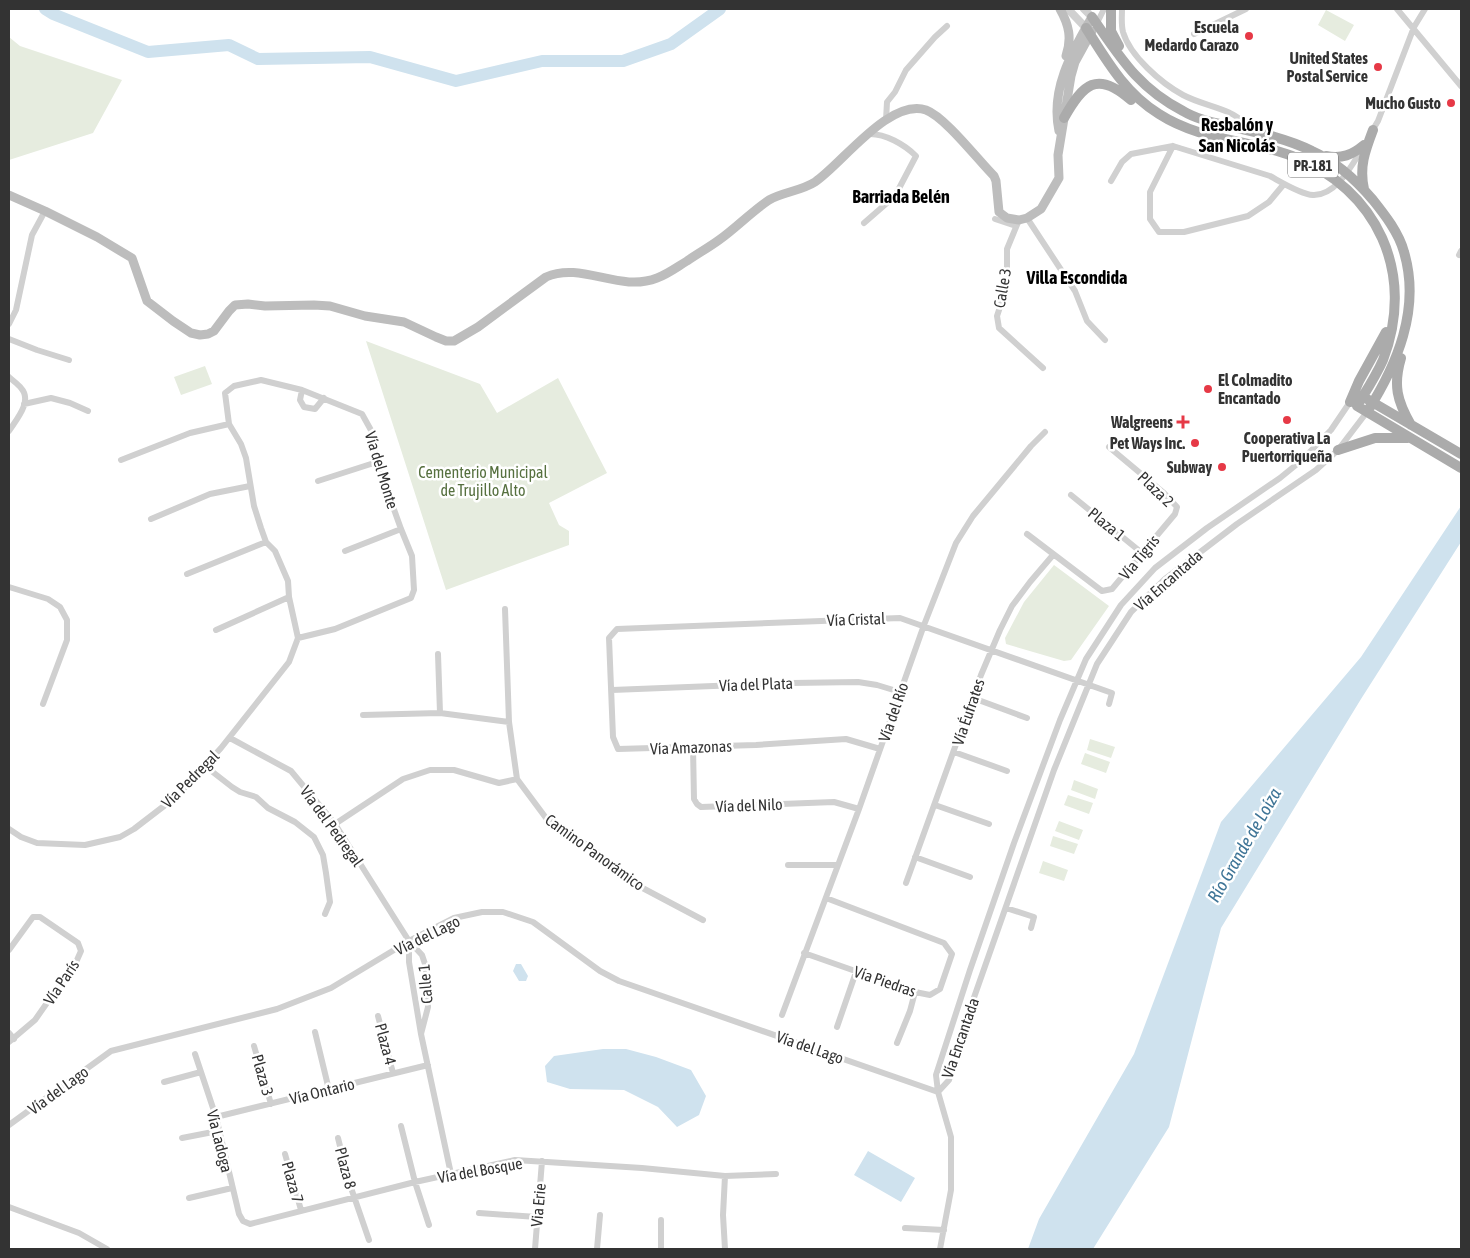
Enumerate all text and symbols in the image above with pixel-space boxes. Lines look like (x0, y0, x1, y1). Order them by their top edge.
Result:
place label: Escuela Medardo Carazo (1144, 18, 1239, 54)
marker: Escuela Medardo Carazo (1243, 30, 1255, 42)
place label: United States Postal Service (1287, 49, 1368, 85)
marker: United States Postal Service (1372, 61, 1384, 73)
place label: Mucho Gusto (1365, 94, 1441, 112)
marker: Mucho Gusto (1445, 97, 1457, 109)
district label: Resbalón y San Nicolás (1199, 114, 1276, 156)
road number: PR-181 (1288, 152, 1338, 178)
district label: Barriada Belén (852, 186, 950, 207)
street label: Calle 3 (990, 267, 1014, 309)
district label: Villa Escondida (1026, 267, 1127, 288)
place label: El Colmadito Encantado (1218, 371, 1293, 407)
marker: El Colmadito Encantado (1202, 383, 1214, 395)
place label: Walgreens (1110, 413, 1173, 431)
marker: Cooperativa La Puertorriqueña (1281, 414, 1293, 426)
marker: Walgreens (1177, 416, 1189, 428)
street label: Vía del Monte (362, 429, 402, 511)
place label: Cooperativa La Puertorriqueña (1242, 429, 1332, 465)
place label: Pet Ways Inc. (1110, 434, 1185, 452)
marker: Pet Ways Inc. (1189, 437, 1201, 449)
place label: Subway (1167, 458, 1212, 476)
marker: Subway (1216, 461, 1228, 473)
park label: Cementerio Municipal de Trujillo Alto (418, 463, 549, 500)
street label: Plaza 2 (1134, 468, 1178, 510)
street label: Plaza 1 (1085, 504, 1129, 544)
street label: Vía Tigris (1115, 531, 1164, 584)
street label: Vía Encantada (1130, 546, 1206, 614)
street label: Vía Cristal (826, 609, 886, 629)
street label: Vía del Plata (719, 674, 793, 694)
street label: Vía Éufrates (948, 676, 988, 748)
street label: Vía del Río (874, 680, 912, 744)
street label: Vía Amazonas (650, 737, 733, 757)
street label: Vía Pedregal (158, 746, 224, 812)
street label: Vía del Pedregal (296, 782, 368, 871)
water label: Río Grande de Loíza (1203, 784, 1285, 906)
street label: Vía del Nilo (715, 795, 783, 815)
street label: Camino Panorámico (542, 810, 648, 894)
street label: Vía del Lago (392, 912, 463, 959)
street label: Vía París (40, 956, 83, 1008)
street label: Vía Piedras (852, 962, 919, 1000)
street label: Calle 1 (414, 963, 436, 1005)
street label: Vía Encantada (938, 995, 982, 1081)
street label: Plaza 4 (372, 1021, 400, 1067)
street label: Vía del Lago (774, 1027, 846, 1068)
street label: Plaza 3 (248, 1052, 278, 1098)
street label: Vía del Lago (24, 1062, 92, 1119)
street label: Vía Ontario (288, 1074, 356, 1108)
street label: Vía Ladoga (203, 1108, 236, 1174)
street label: Plaza 8 (332, 1145, 360, 1191)
street label: Vía del Bosque (436, 1154, 524, 1187)
street label: Plaza 7 (278, 1159, 308, 1205)
street label: Via Erie (527, 1182, 549, 1228)

